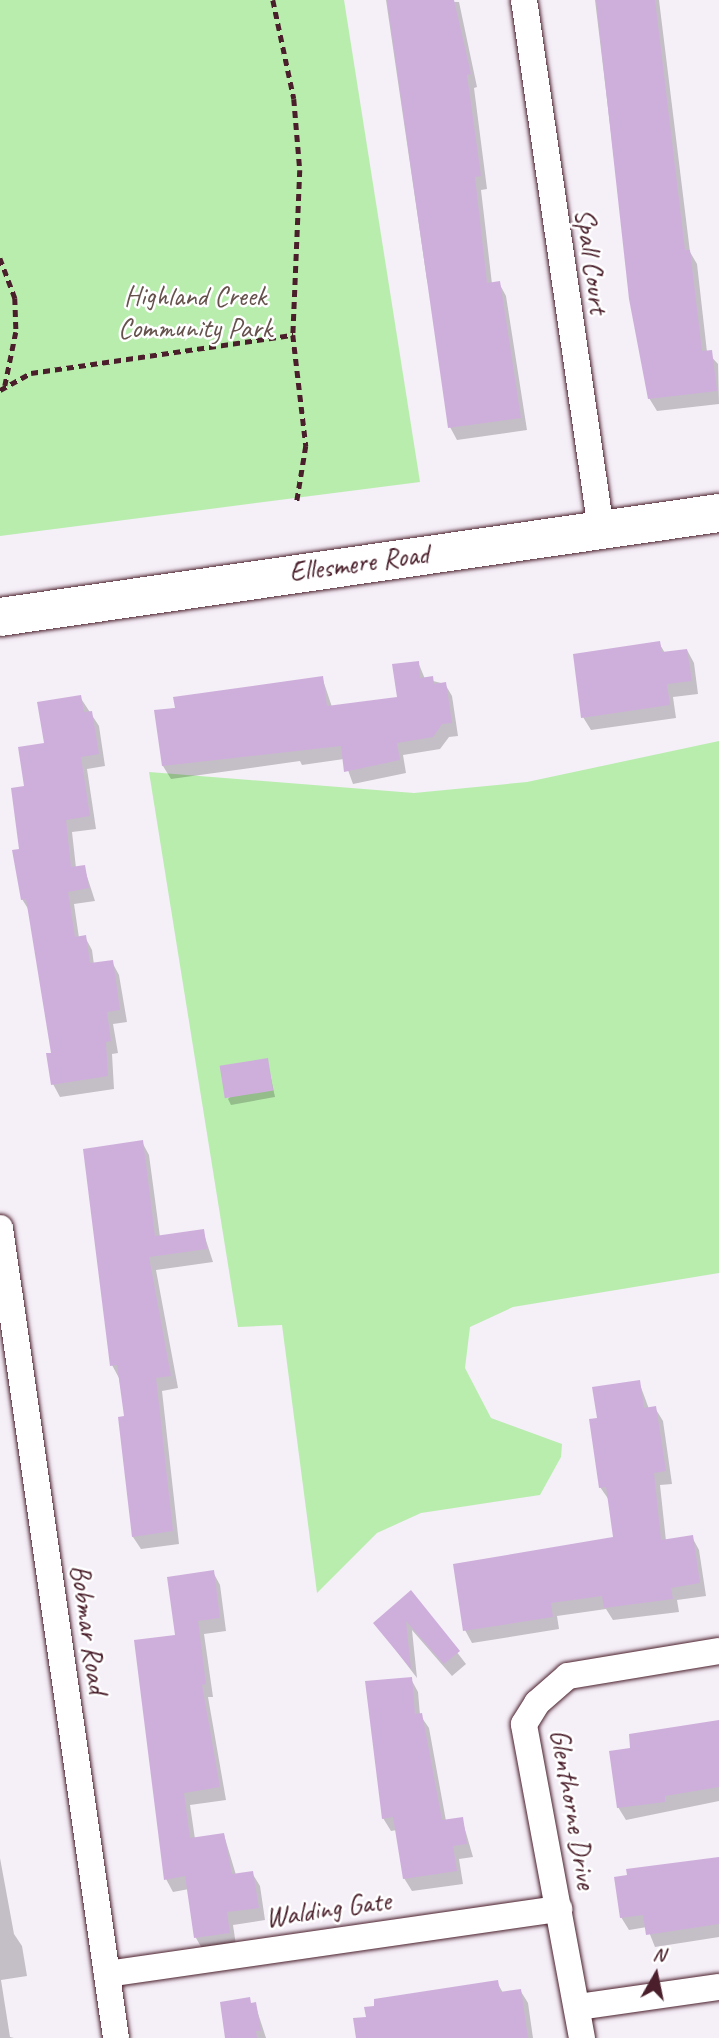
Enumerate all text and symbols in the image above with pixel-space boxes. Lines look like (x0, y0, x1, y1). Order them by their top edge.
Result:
street label: Spall Court (568, 206, 616, 316)
park label: Highland Creek Community Park (118, 279, 272, 345)
street label: Ellesmere Road (287, 537, 431, 589)
street label: Bobmar Road (63, 1563, 115, 1695)
street label: Glenthorne Drive (542, 1727, 604, 1891)
street label: Walding Gate (263, 1884, 393, 1934)
north arrow (621, 1940, 691, 2010)
text: N (652, 1941, 667, 1967)

